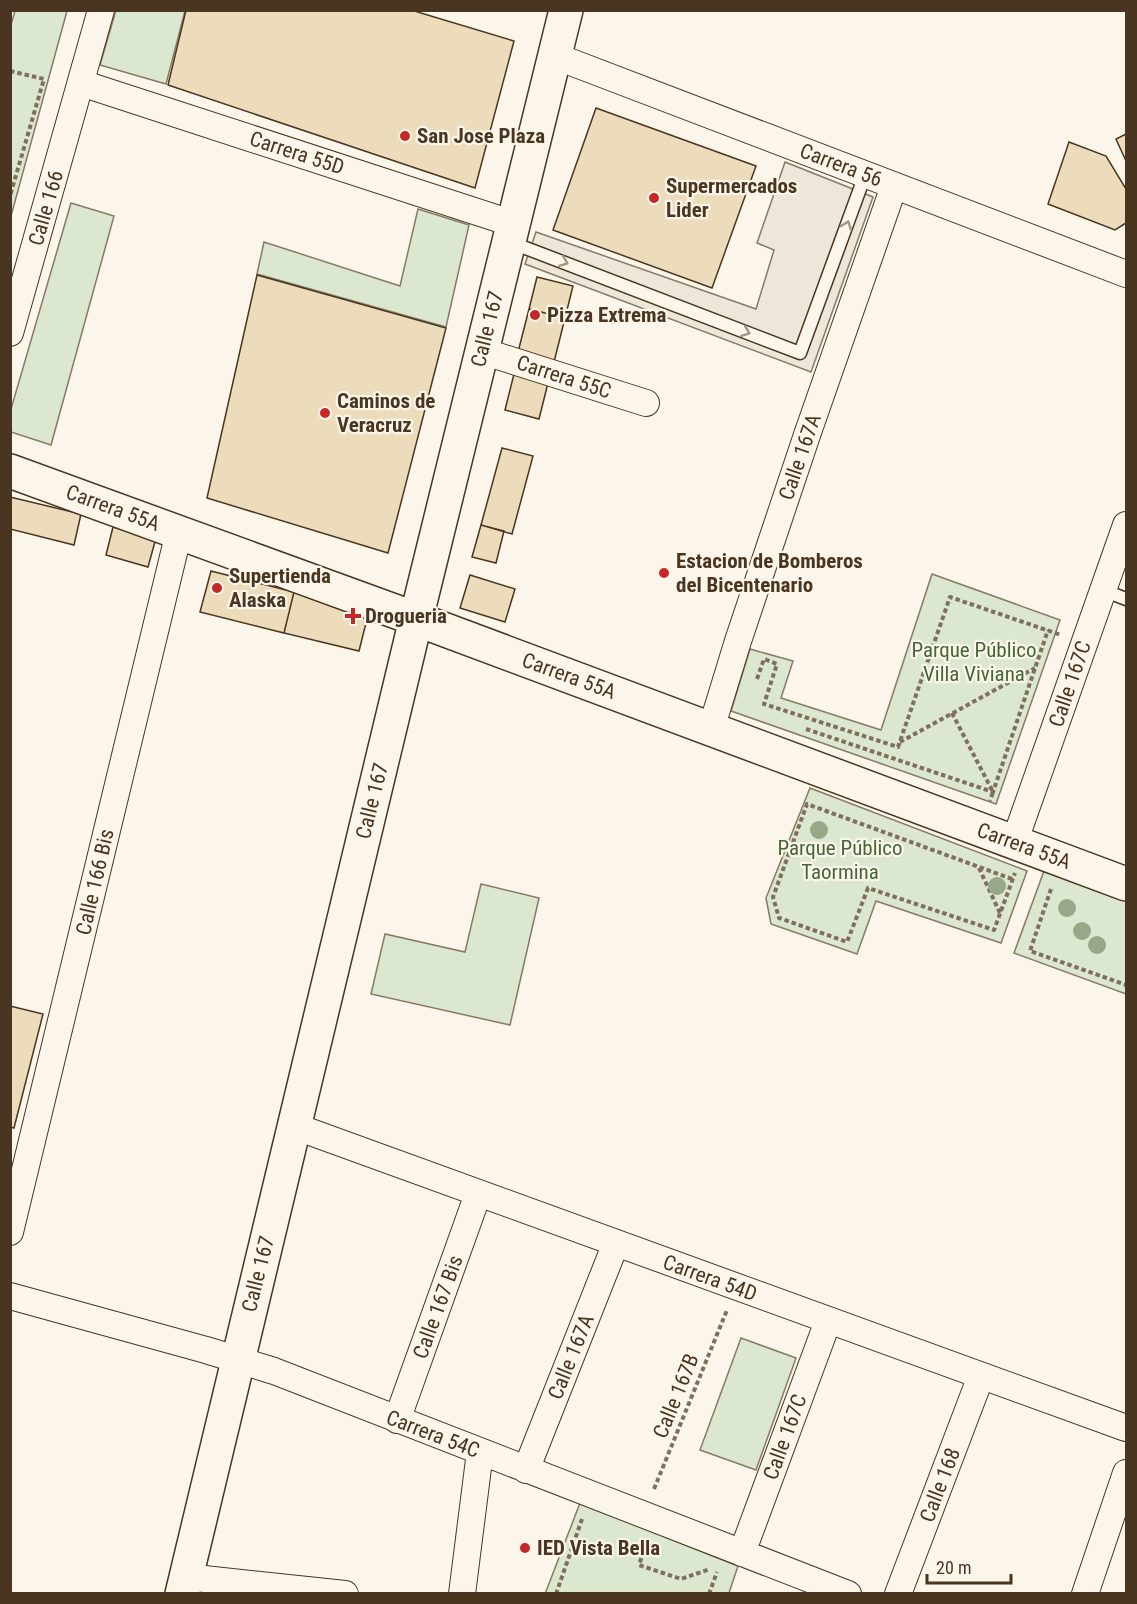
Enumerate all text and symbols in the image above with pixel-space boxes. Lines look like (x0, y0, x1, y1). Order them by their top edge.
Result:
place label: San Jose Plaza (417, 124, 545, 148)
street label: Carrera 55D (247, 126, 347, 180)
marker: San Jose Plaza (398, 129, 412, 143)
street label: Carrera 56 (797, 138, 885, 192)
street label: Calle 166 (24, 168, 68, 248)
place label: Supermercados Lider (666, 174, 797, 222)
marker: Supermercados Lider (647, 191, 661, 205)
one-way arrow (840, 220, 852, 231)
one-way arrow (558, 255, 569, 268)
street label: Calle 167 (466, 289, 508, 369)
place label: Pizza Extrema (547, 303, 667, 327)
marker: Pizza Extrema (528, 308, 542, 322)
one-way arrow (740, 325, 751, 338)
street label: Carrera 55C (514, 350, 614, 404)
place label: Caminos de Veracruz (337, 389, 435, 437)
marker: Caminos de Veracruz (318, 406, 332, 420)
street label: Calle 167A (774, 411, 826, 503)
street label: Carrera 55A (63, 480, 163, 536)
place label: Estacion de Bomberos del Bicentenario (676, 549, 863, 597)
place label: Supertienda Alaska (229, 564, 331, 612)
marker: Estacion de Bomberos del Bicentenario (657, 566, 671, 580)
marker: Supertienda Alaska (210, 581, 224, 595)
place label: Drogueria (365, 604, 447, 628)
marker: Drogueria (346, 609, 360, 623)
park label: Parque Público Villa Viviana (911, 638, 1037, 686)
street label: Calle 167C (1044, 638, 1096, 730)
street label: Carrera 55A (519, 648, 619, 704)
street label: Calle 167 (351, 761, 393, 841)
street label: Carrera 55A (974, 818, 1074, 874)
street label: Calle 166 Bis (71, 827, 119, 937)
park label: Parque Público Taormina (777, 836, 903, 884)
street label: Calle 167 (237, 1234, 279, 1314)
street label: Carrera 54D (660, 1250, 760, 1306)
street label: Calle 167 Bis (408, 1252, 468, 1362)
street label: Calle 167A (543, 1311, 599, 1403)
street label: Calle 167B (648, 1350, 704, 1442)
street label: Calle 167C (758, 1391, 812, 1483)
street label: Carrera 54C (383, 1405, 483, 1463)
street label: Calle 168 (915, 1445, 965, 1525)
place label: IED Vista Bella (537, 1536, 660, 1560)
marker: IED Vista Bella (518, 1541, 532, 1555)
scale bar (927, 1547, 1011, 1585)
text: 20 m (936, 1557, 971, 1578)

